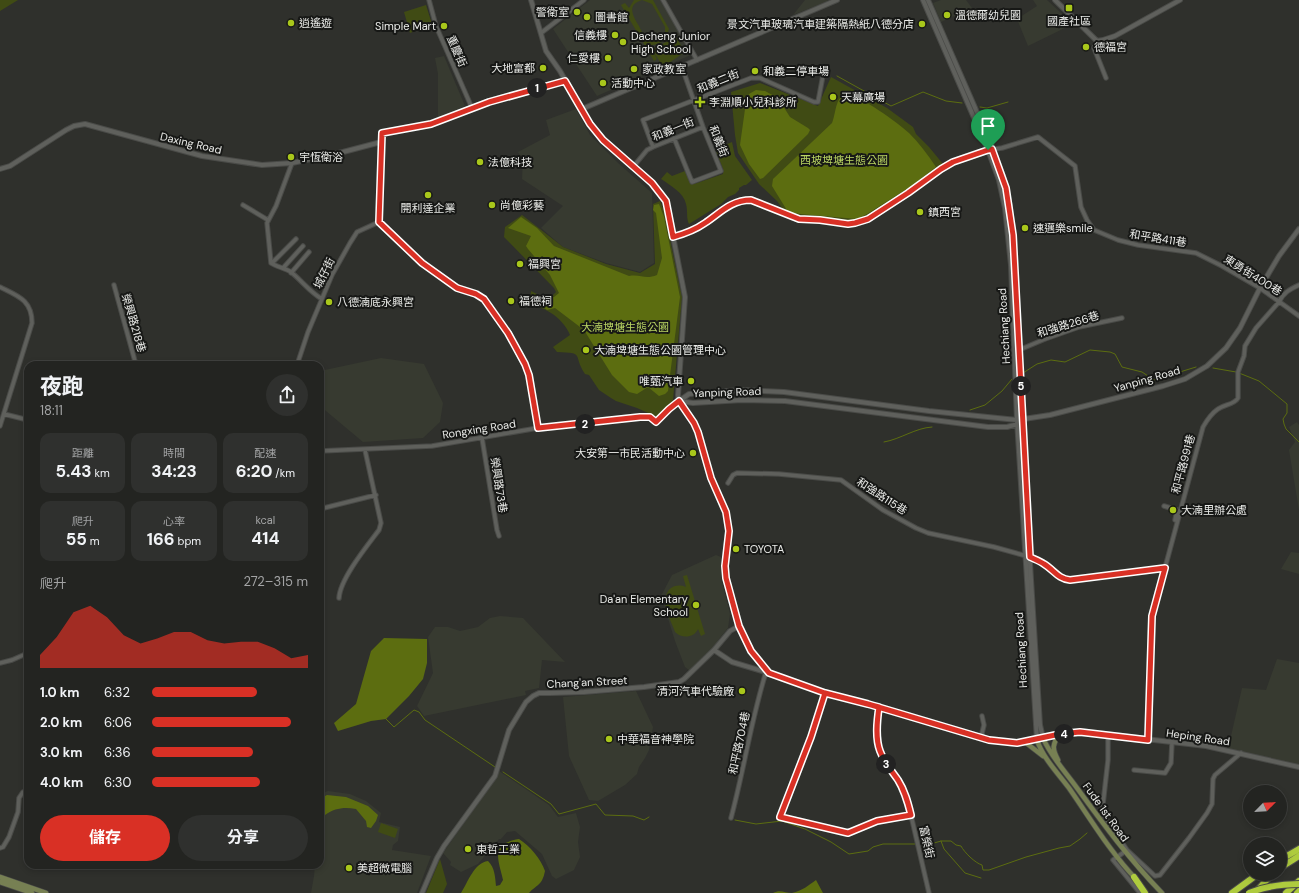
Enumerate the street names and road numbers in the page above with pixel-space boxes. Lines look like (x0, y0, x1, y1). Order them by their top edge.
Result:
street label: 重慶街 (444, 33, 470, 69)
street label: 和義二街 (695, 66, 741, 96)
street label: 和義一街 (650, 114, 696, 144)
street label: 和義街 (706, 123, 732, 159)
street label: Daxing Road (159, 129, 223, 157)
street label: 和平路411巷 (1128, 227, 1188, 249)
street label: 東勇街400巷 (1221, 252, 1285, 298)
street label: 城仔街 (310, 255, 338, 291)
street label: Hechiang Road (995, 288, 1013, 364)
street label: 榮興路218巷 (119, 292, 149, 354)
street label: 和強路266巷 (1035, 308, 1101, 340)
street label: Yanping Road (1112, 363, 1182, 395)
street label: Yanping Road (693, 384, 762, 400)
street label: Rongxing Road (441, 416, 517, 442)
street label: 和平路991巷 (1168, 433, 1198, 495)
street label: 榮興路73巷 (488, 456, 510, 514)
street label: 和強路115巷 (854, 474, 910, 518)
street label: Hechiang Road (1012, 612, 1030, 688)
street label: Chang'an Street (546, 673, 628, 691)
street label: 和平路704巷 (726, 710, 752, 776)
street label: Heping Road (1165, 726, 1231, 748)
street label: Fude 1st Road (1080, 780, 1132, 844)
street label: 富榮街 (916, 824, 938, 860)

